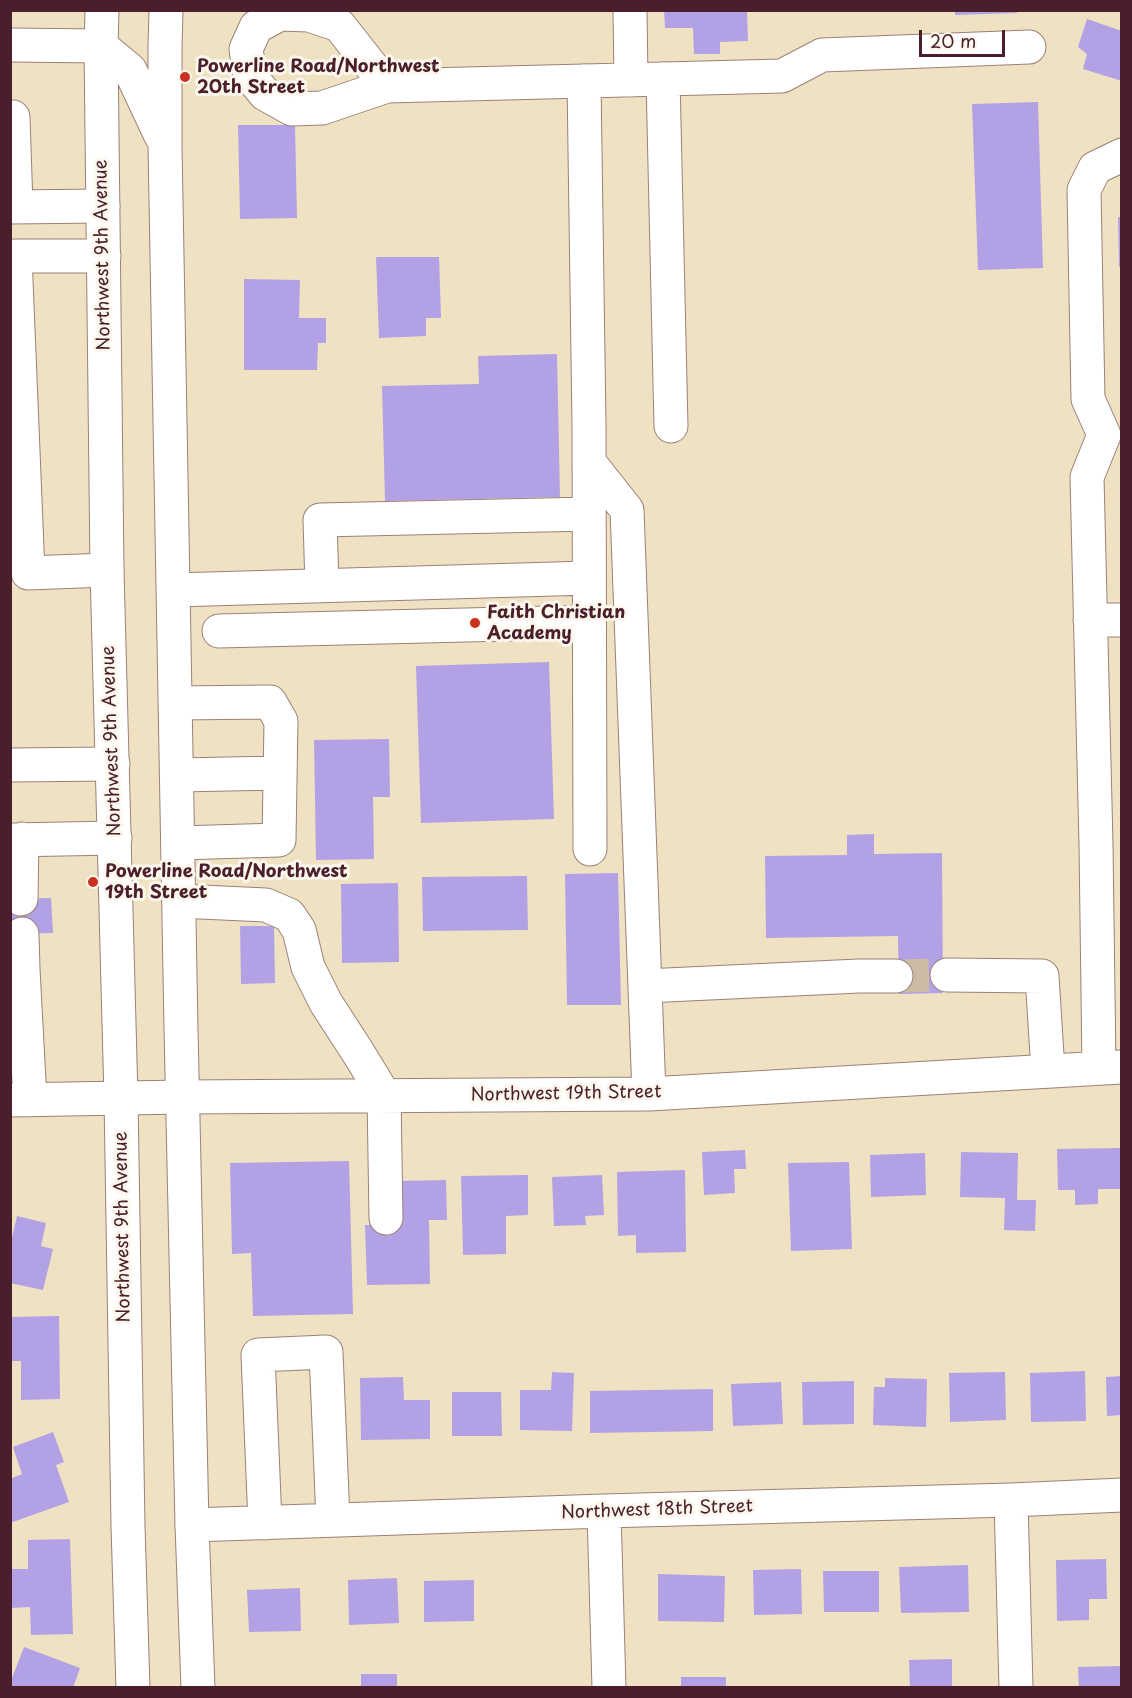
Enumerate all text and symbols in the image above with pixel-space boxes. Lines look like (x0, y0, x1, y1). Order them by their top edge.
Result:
scale bar (922, 18, 1008, 56)
text: 20 m (930, 27, 976, 54)
place label: Powerline Road/Northwest 20th Street (197, 56, 440, 98)
marker: Powerline Road/Northwest 20th Street (178, 70, 192, 84)
street label: Northwest 9th Avenue (91, 159, 115, 351)
place label: Faith Christian Academy (487, 602, 625, 644)
marker: Faith Christian Academy (468, 616, 482, 630)
street label: Northwest 9th Avenue (98, 645, 126, 837)
place label: Powerline Road/Northwest 19th Street (105, 861, 348, 904)
marker: Powerline Road/Northwest 19th Street (86, 875, 100, 889)
street label: Northwest 19th Street (470, 1082, 662, 1106)
street label: Northwest 9th Avenue (111, 1131, 135, 1323)
street label: Northwest 18th Street (561, 1496, 753, 1524)

